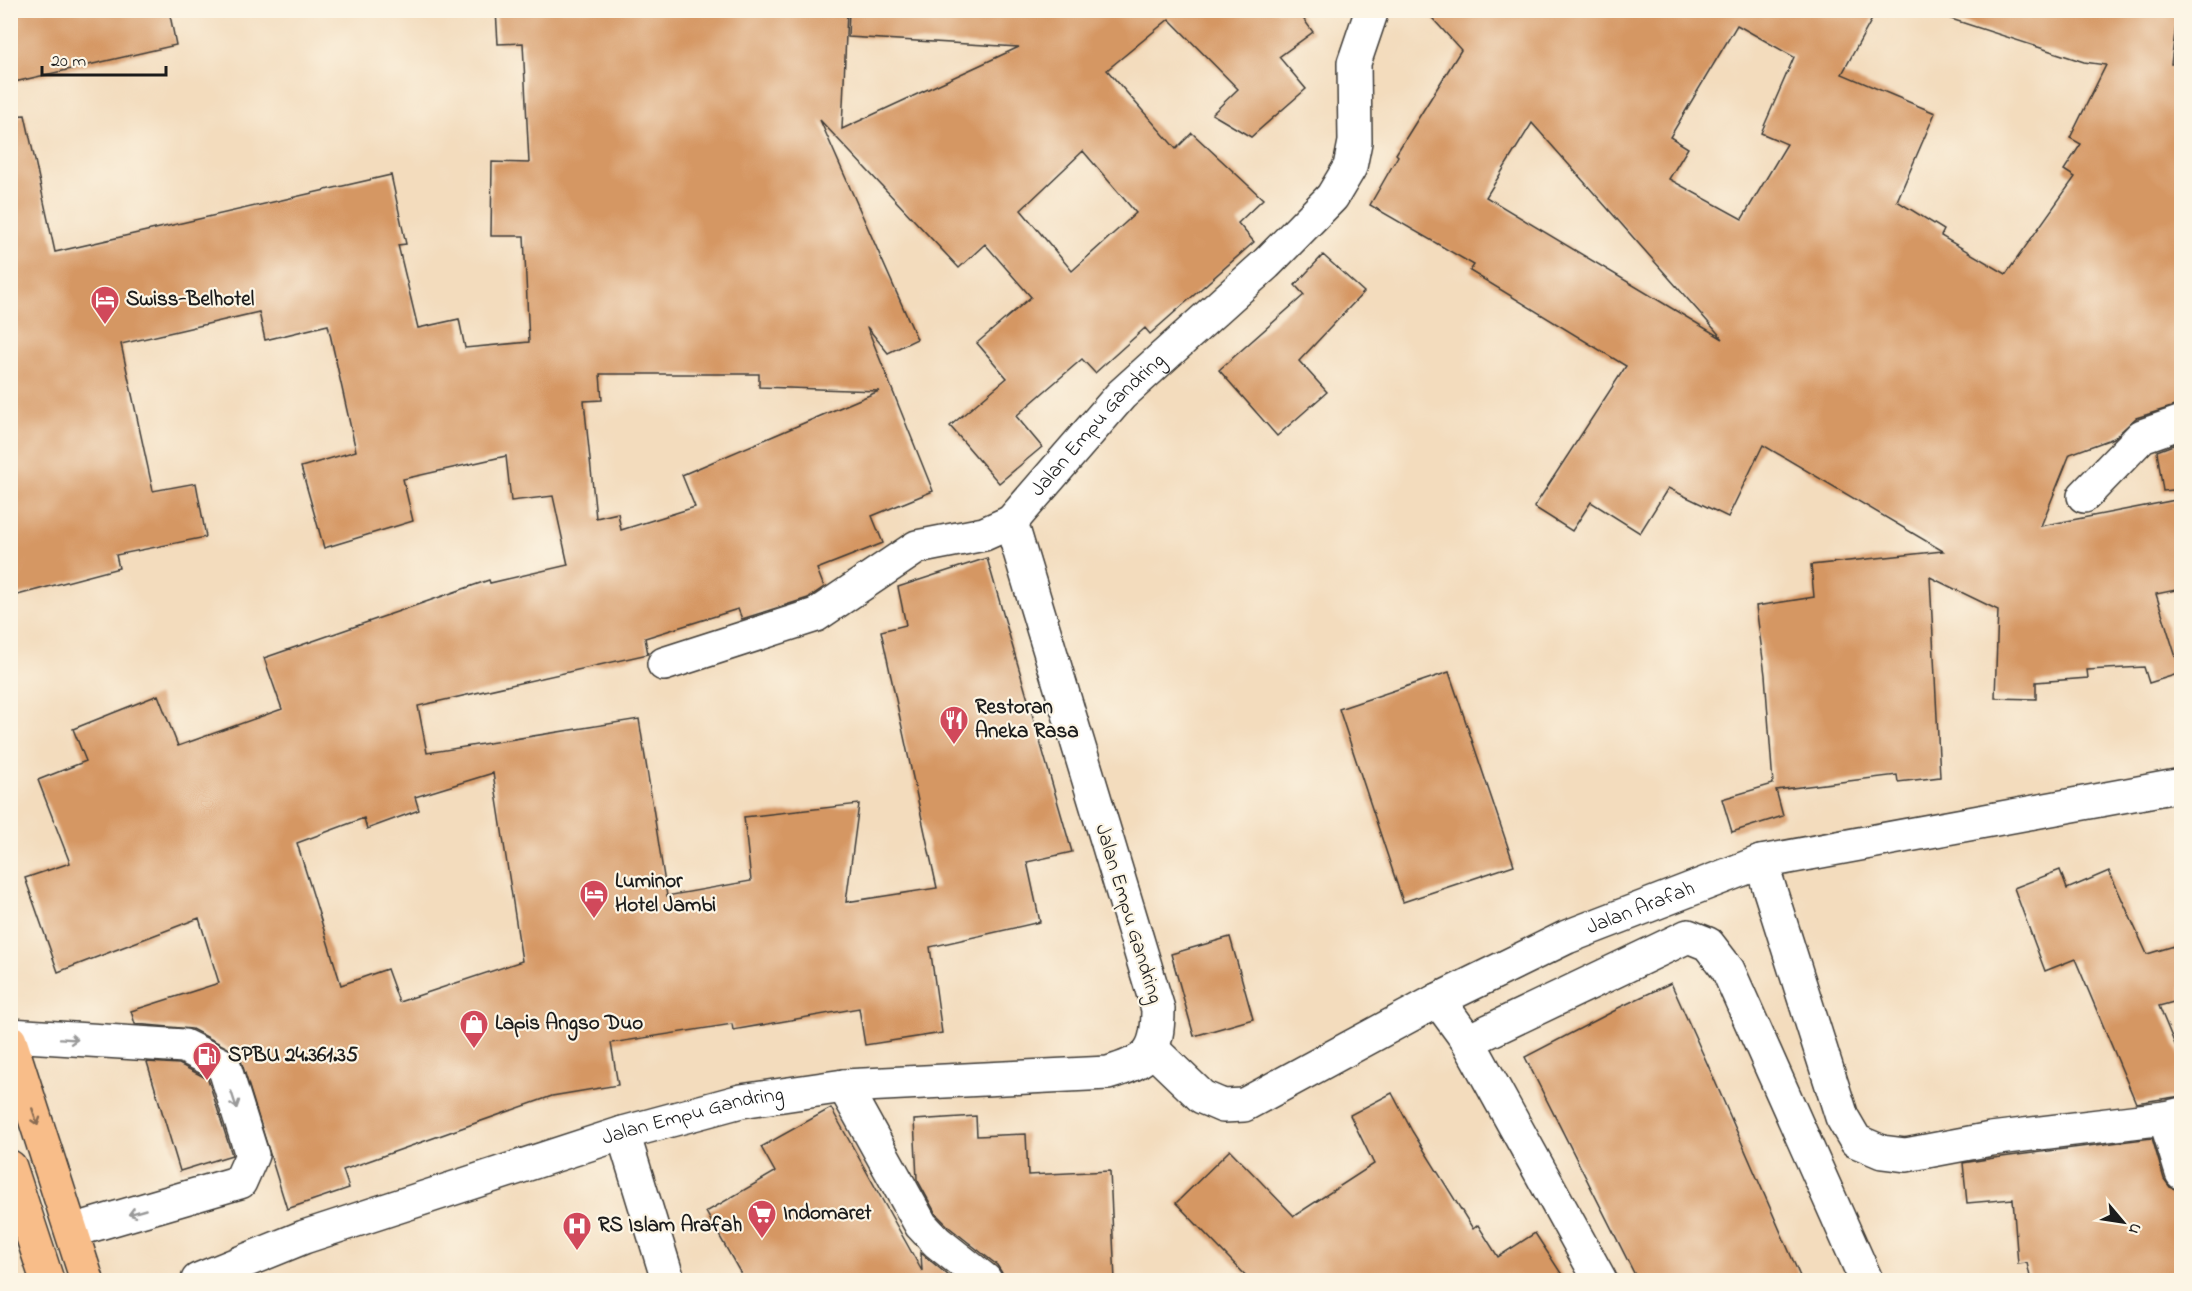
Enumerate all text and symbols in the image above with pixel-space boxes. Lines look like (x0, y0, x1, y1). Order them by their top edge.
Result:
scale bar (42, 39, 166, 77)
text: 20 m (51, 49, 86, 75)
hotel icon: Swiss-Belhotel (89, 284, 121, 326)
place label: Swiss-Belhotel (126, 285, 255, 315)
street label: Jalan Empu Gandring (1024, 347, 1174, 504)
place label: Restoran Aneka Rasa (975, 693, 1078, 747)
restaurant icon: Restoran Aneka Rasa (938, 704, 970, 746)
street label: Jalan Empu Gandring (1084, 820, 1170, 1008)
place label: Luminor Hotel Jambi (615, 867, 716, 921)
street label: Jalan Arafah (1582, 874, 1699, 943)
hotel icon: Luminor Hotel Jambi (578, 878, 610, 920)
shop icon: Lapis Angso Duo (458, 1008, 490, 1050)
place label: Lapis Angso Duo (495, 1009, 643, 1041)
one-way arrow (58, 1033, 78, 1044)
fuel station icon: SPBU 24.361.35 (191, 1040, 223, 1082)
place label: SPBU 24.361.35 (228, 1041, 358, 1071)
street label: Jalan Empu Gandring (598, 1080, 786, 1154)
one-way arrow (229, 1090, 240, 1109)
one-way arrow (30, 1107, 41, 1126)
north arrow (2093, 1192, 2153, 1252)
supermarket icon: Indomaret (746, 1198, 778, 1240)
place label: Indomaret (783, 1199, 873, 1229)
one-way arrow (128, 1207, 147, 1218)
hospital icon: RS Islam Arafah (561, 1210, 593, 1252)
place label: RS Islam Arafah (598, 1211, 742, 1241)
text: U (2121, 1218, 2147, 1239)

